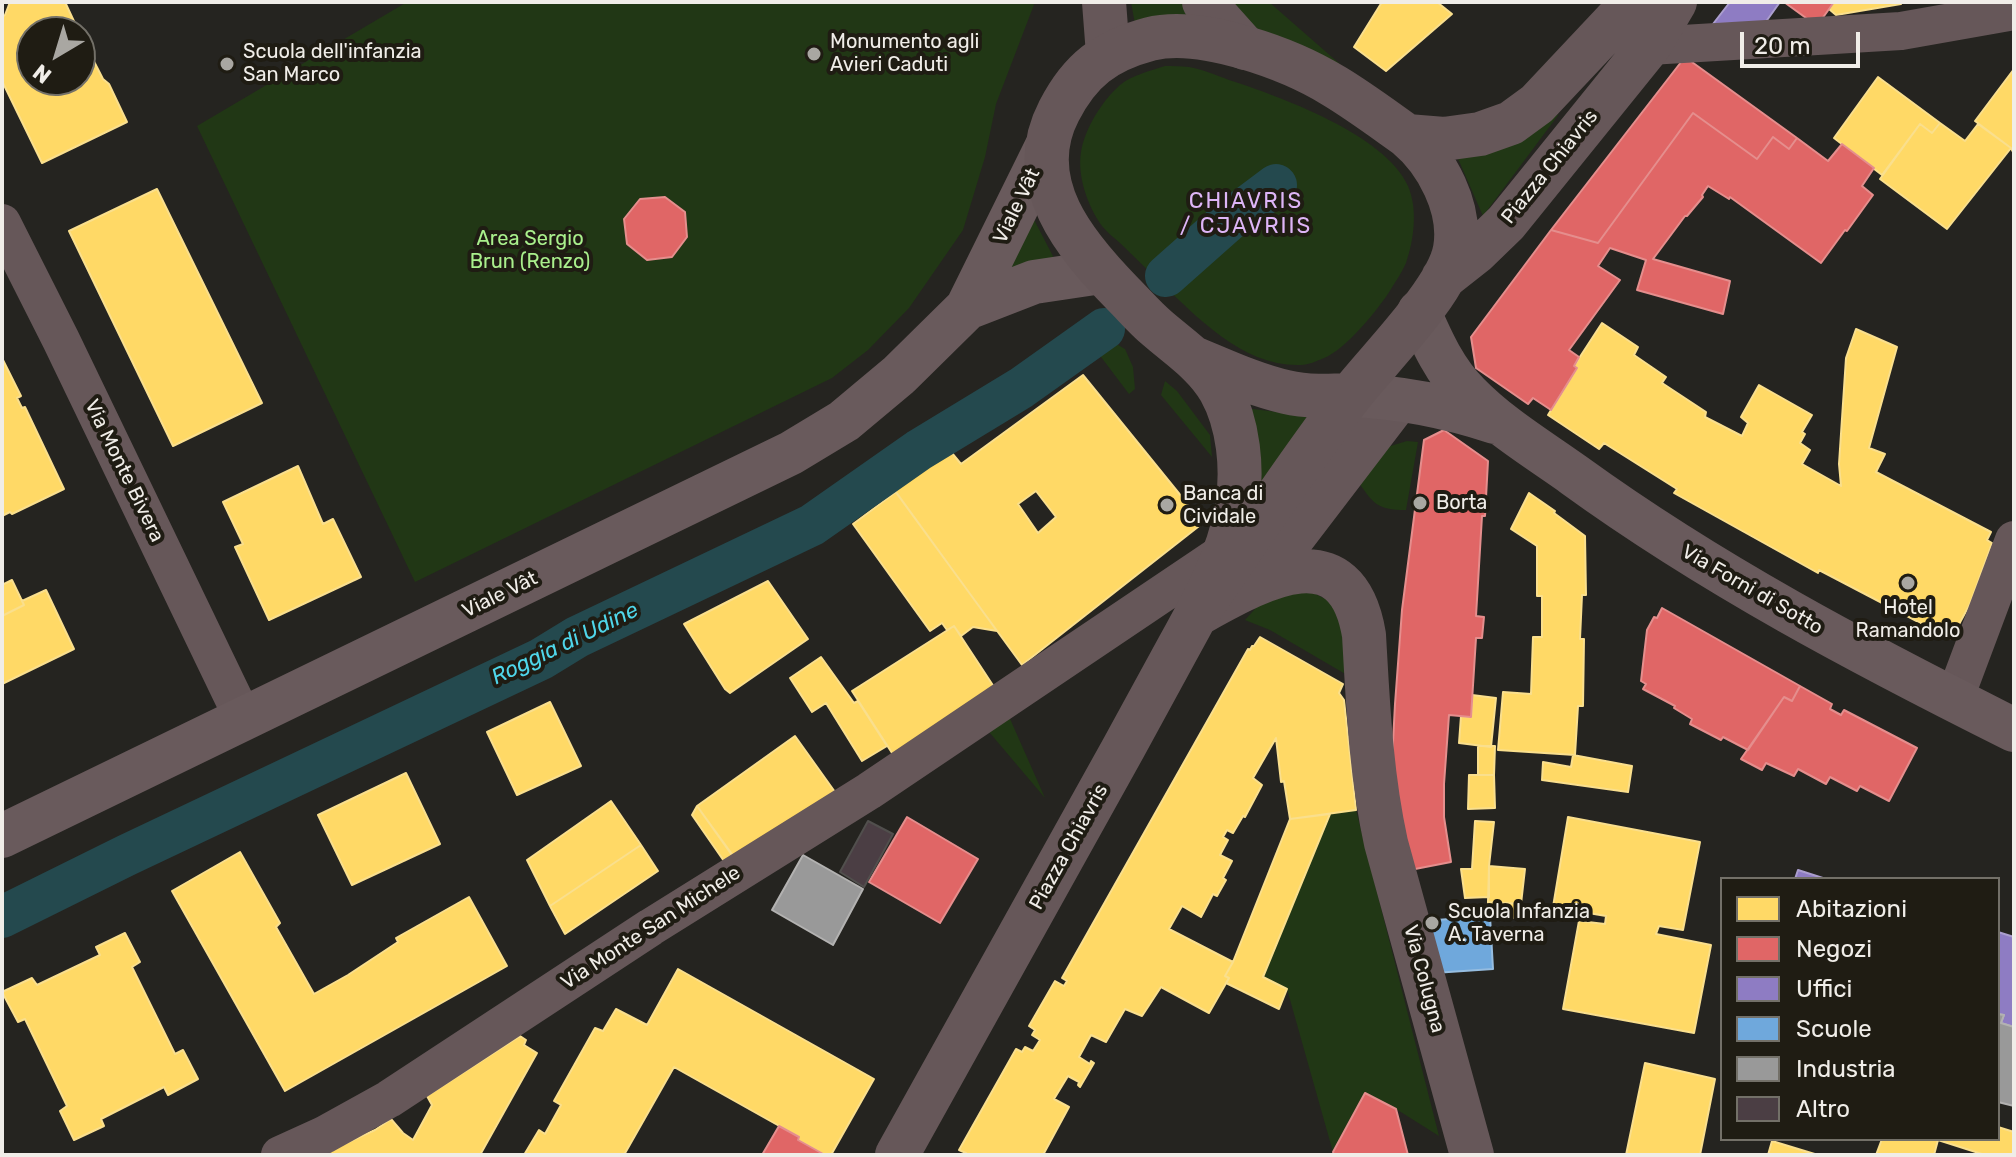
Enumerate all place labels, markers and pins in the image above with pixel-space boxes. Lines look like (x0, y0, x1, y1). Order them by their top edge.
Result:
place label: Monumento agli Avieri Caduti (830, 30, 979, 77)
place label: Scuola dell'infanzia San Marco (243, 40, 422, 87)
marker: Monumento agli Avieri Caduti (805, 45, 823, 63)
marker: Scuola dell'infanzia San Marco (218, 55, 236, 73)
place label: Banca di Cividale (1183, 482, 1263, 529)
place label: Borta (1436, 491, 1487, 515)
marker: Borta (1411, 494, 1429, 512)
marker: Banca di Cividale (1158, 496, 1176, 514)
marker: Hotel Ramandolo (1899, 574, 1917, 592)
place label: Hotel Ramandolo (1856, 596, 1960, 643)
place label: Scuola Infanzia A. Taverna (1448, 900, 1590, 947)
marker: Scuola Infanzia A. Taverna (1423, 914, 1441, 932)

